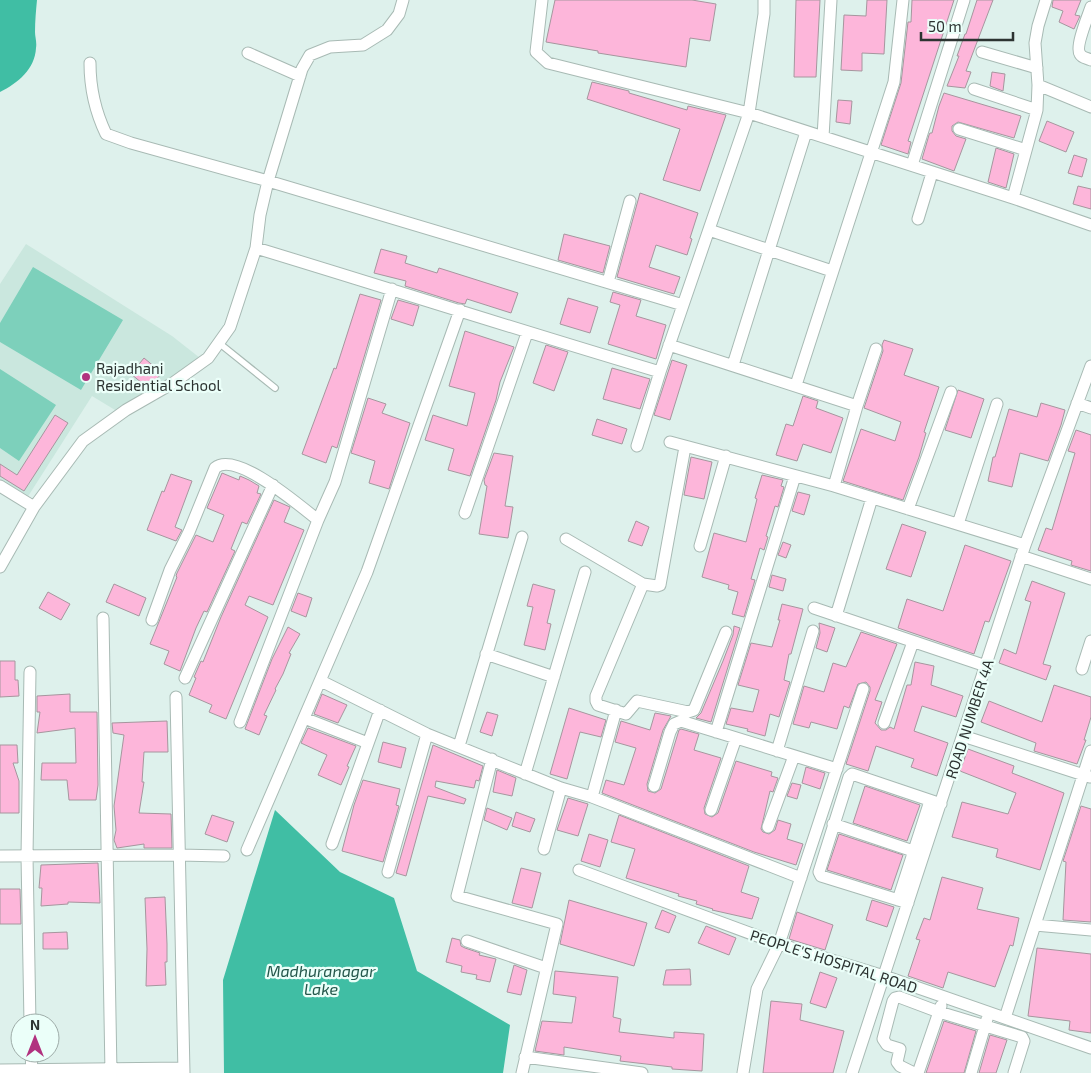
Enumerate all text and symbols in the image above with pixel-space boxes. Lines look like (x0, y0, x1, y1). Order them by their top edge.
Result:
scale bar (921, 10, 1014, 42)
text: 50 m (928, 17, 962, 35)
place label: Rajadhani Residential School (96, 359, 222, 394)
marker: Rajadhani Residential School (80, 371, 92, 383)
street label: ROAD NUMBER 4A (941, 656, 997, 781)
street label: PEOPLE'S HOSPITAL ROAD (748, 925, 920, 997)
water label: Madhuranagar Lake (266, 961, 376, 998)
north arrow (10, 1013, 60, 1063)
text: N (30, 1016, 40, 1033)

